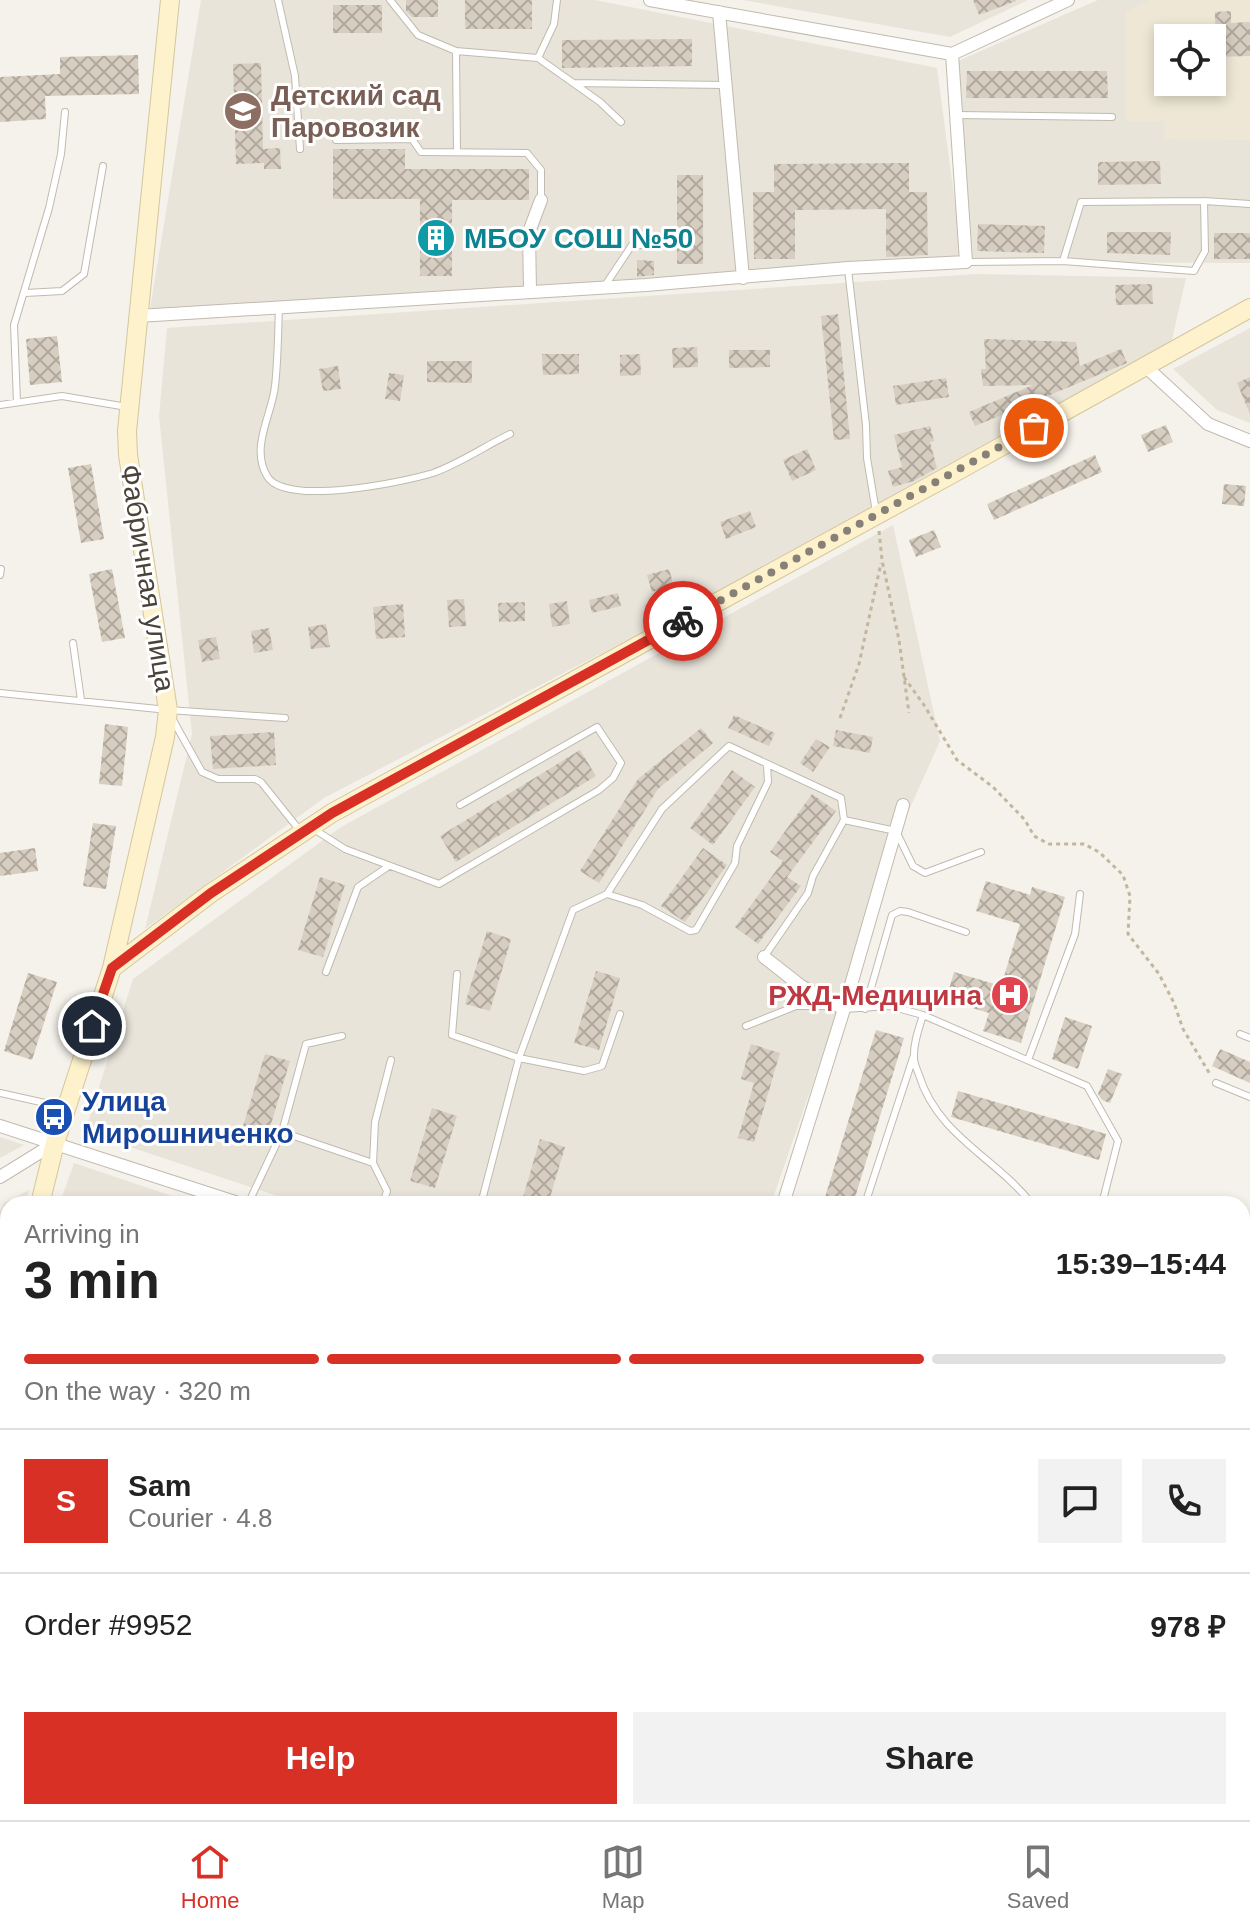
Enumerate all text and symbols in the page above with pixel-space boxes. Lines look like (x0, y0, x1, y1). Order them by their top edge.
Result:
map controls (1154, 24, 1226, 96)
button: locate (1154, 24, 1226, 96)
place label: Детский сад Паровозик (271, 80, 441, 143)
school or university icon: Детский сад Паровозик (222, 90, 264, 132)
building icon: МБОУ СОШ №50 (415, 217, 457, 259)
place label: МБОУ СОШ №50 (464, 223, 693, 254)
pin (1000, 394, 1068, 462)
icon: bag (1012, 406, 1056, 450)
street label: Фабричная улица (114, 462, 181, 694)
courier (643, 581, 723, 661)
icon: bike (661, 599, 705, 643)
hospital icon: РЖД-Медицина (989, 974, 1031, 1016)
place label: РЖД-Медицина (768, 980, 982, 1011)
pin (58, 992, 126, 1060)
icon: home (70, 1004, 114, 1048)
place label: Улица Мирошниченко (82, 1086, 294, 1149)
bus stop icon: Улица Мирошниченко (33, 1096, 75, 1138)
text: Arriving in (24, 1219, 140, 1249)
text: 15:39–15:44 (1056, 1247, 1226, 1280)
text: 3 min (24, 1251, 160, 1309)
text: On the way · 320 m (24, 1376, 251, 1406)
button: chat (1038, 1459, 1122, 1543)
button: phone (1142, 1459, 1226, 1543)
text: Sam (128, 1469, 191, 1502)
text: S (56, 1484, 76, 1517)
text: Courier · 4.8 (128, 1503, 273, 1533)
text: Order #9952 (24, 1608, 192, 1641)
text: 978 ₽ (1150, 1610, 1226, 1643)
button: Help (24, 1712, 617, 1804)
button: Share (633, 1712, 1226, 1804)
tab: Home (181, 1840, 240, 1914)
tab: Map (601, 1840, 645, 1914)
tab: Saved (1007, 1840, 1069, 1914)

